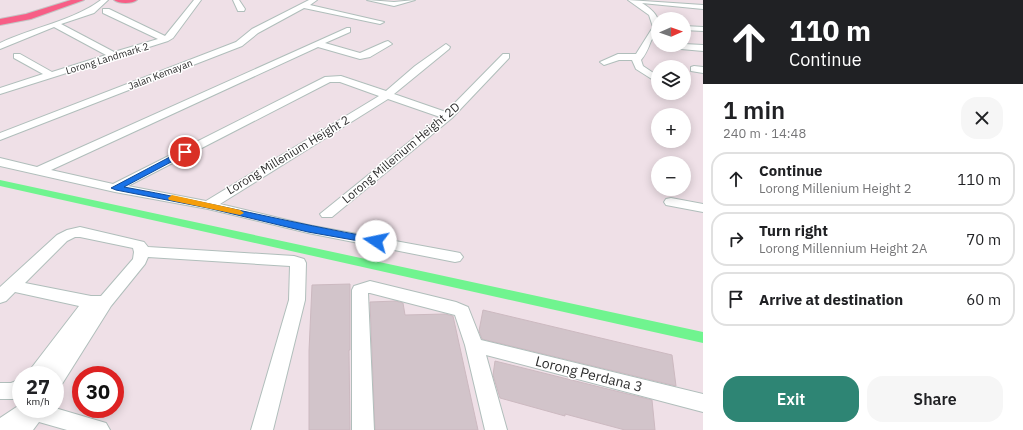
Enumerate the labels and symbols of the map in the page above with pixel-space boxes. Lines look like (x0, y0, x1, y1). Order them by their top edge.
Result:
north arrow (651, 12, 691, 52)
street label: Lorong Landmark 2 (64, 40, 150, 77)
street label: Jalan Kemayan (126, 56, 194, 93)
street label: Lorong Millenium Height 2D (339, 99, 463, 206)
street label: Lorong Millenium Height 2 (224, 112, 352, 197)
pin (168, 135, 202, 169)
position arrow (355, 220, 397, 262)
street label: Lorong Perdana 3 (533, 352, 645, 396)
speed limit sign: 30 (72, 366, 124, 418)

